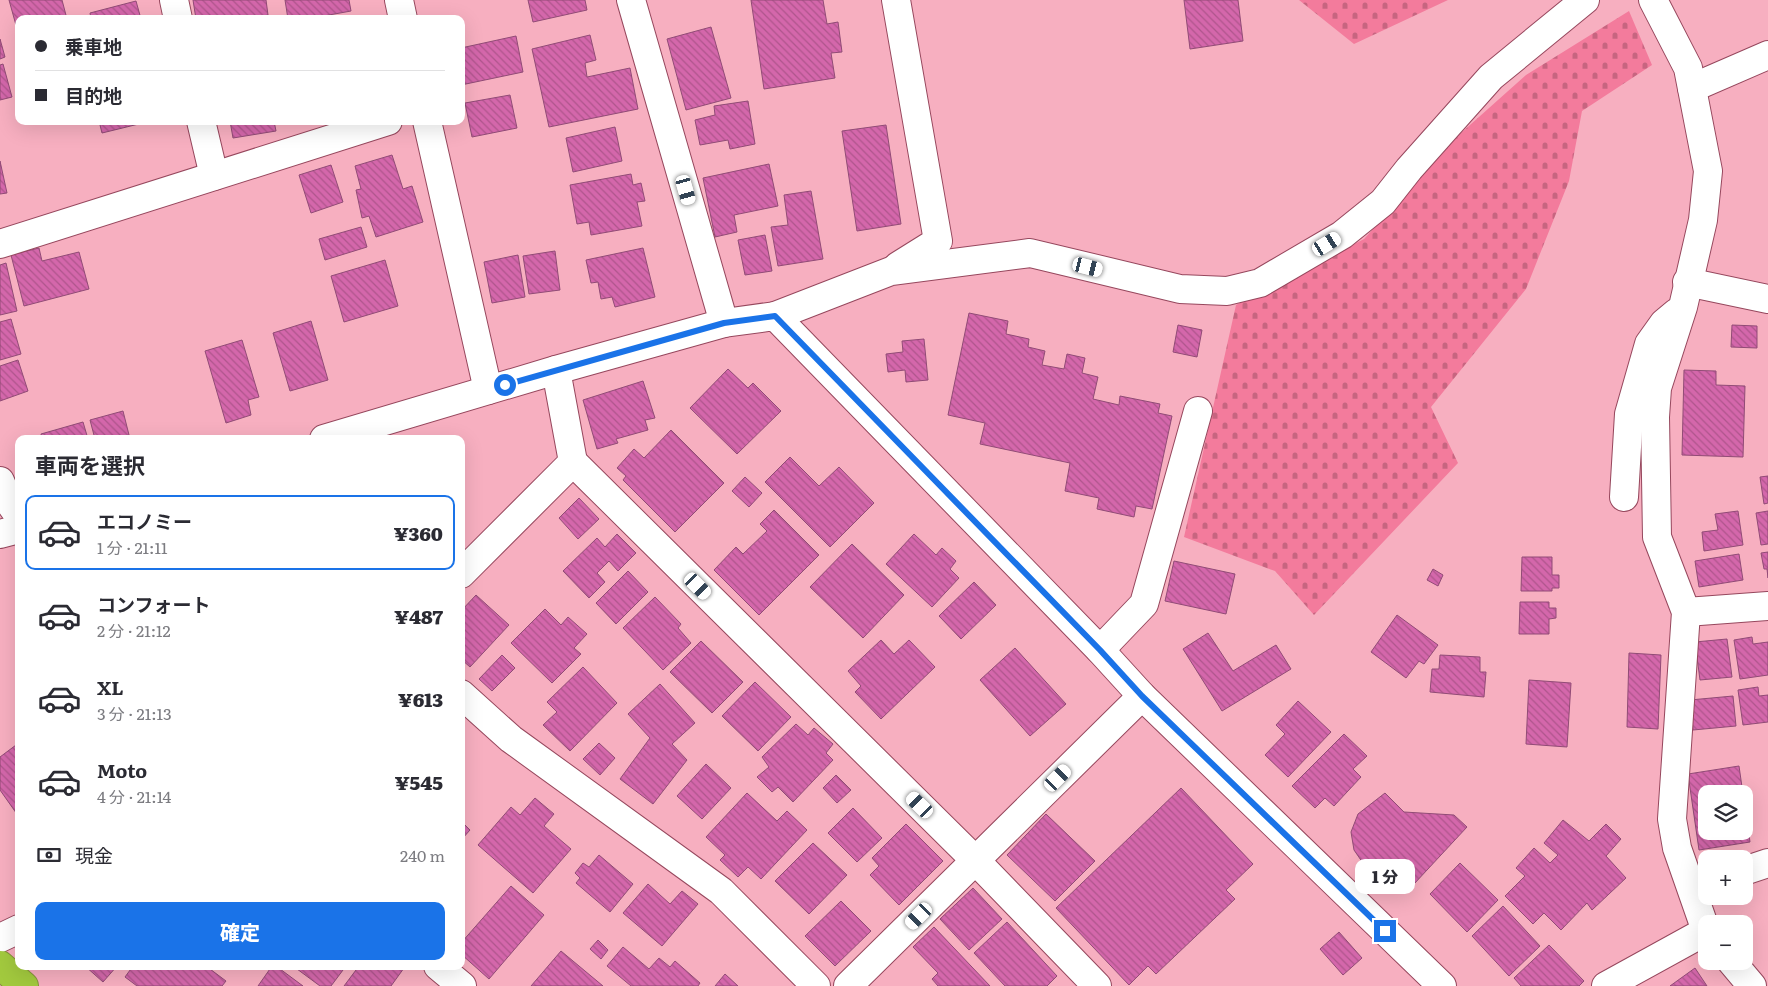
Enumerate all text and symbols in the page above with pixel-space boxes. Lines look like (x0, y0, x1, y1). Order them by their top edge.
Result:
text: 乗車地 (65, 32, 122, 60)
text: 目的地 (65, 81, 122, 109)
car (674, 174, 697, 206)
car (1310, 230, 1343, 258)
car (1071, 256, 1104, 278)
route start (494, 374, 516, 396)
text: 車両を選択 (35, 448, 145, 481)
text: エコノミー (97, 507, 192, 535)
icon: car (37, 510, 82, 555)
text: ¥360 (394, 519, 443, 547)
text: 1 分 · 21:11 (97, 535, 167, 559)
car (682, 570, 713, 602)
text: コンフォート (97, 590, 210, 618)
icon: car (37, 593, 82, 638)
text: ¥487 (394, 602, 443, 630)
text: 2 分 · 21:12 (97, 618, 171, 642)
text: XL (97, 673, 124, 701)
icon: car (37, 676, 82, 721)
text: ¥613 (398, 685, 443, 713)
text: 3 分 · 21:13 (97, 701, 172, 725)
text: Moto (97, 756, 147, 784)
icon: car (37, 759, 82, 804)
car (1042, 762, 1073, 794)
text: ¥545 (395, 768, 443, 796)
text: 4 分 · 21:14 (97, 784, 171, 808)
map controls (1698, 785, 1753, 970)
button: layers (1698, 785, 1753, 840)
car (903, 789, 936, 821)
icon: cash (35, 841, 63, 869)
text: 現金 (75, 841, 113, 869)
text: 240 m (400, 843, 445, 867)
button: + (1698, 850, 1753, 905)
callout: 1 分 (1355, 858, 1415, 894)
text: 1 分 (1372, 864, 1398, 888)
car (903, 900, 934, 932)
button: 確定 (35, 902, 445, 960)
button: − (1698, 915, 1753, 970)
route end (1374, 920, 1396, 942)

